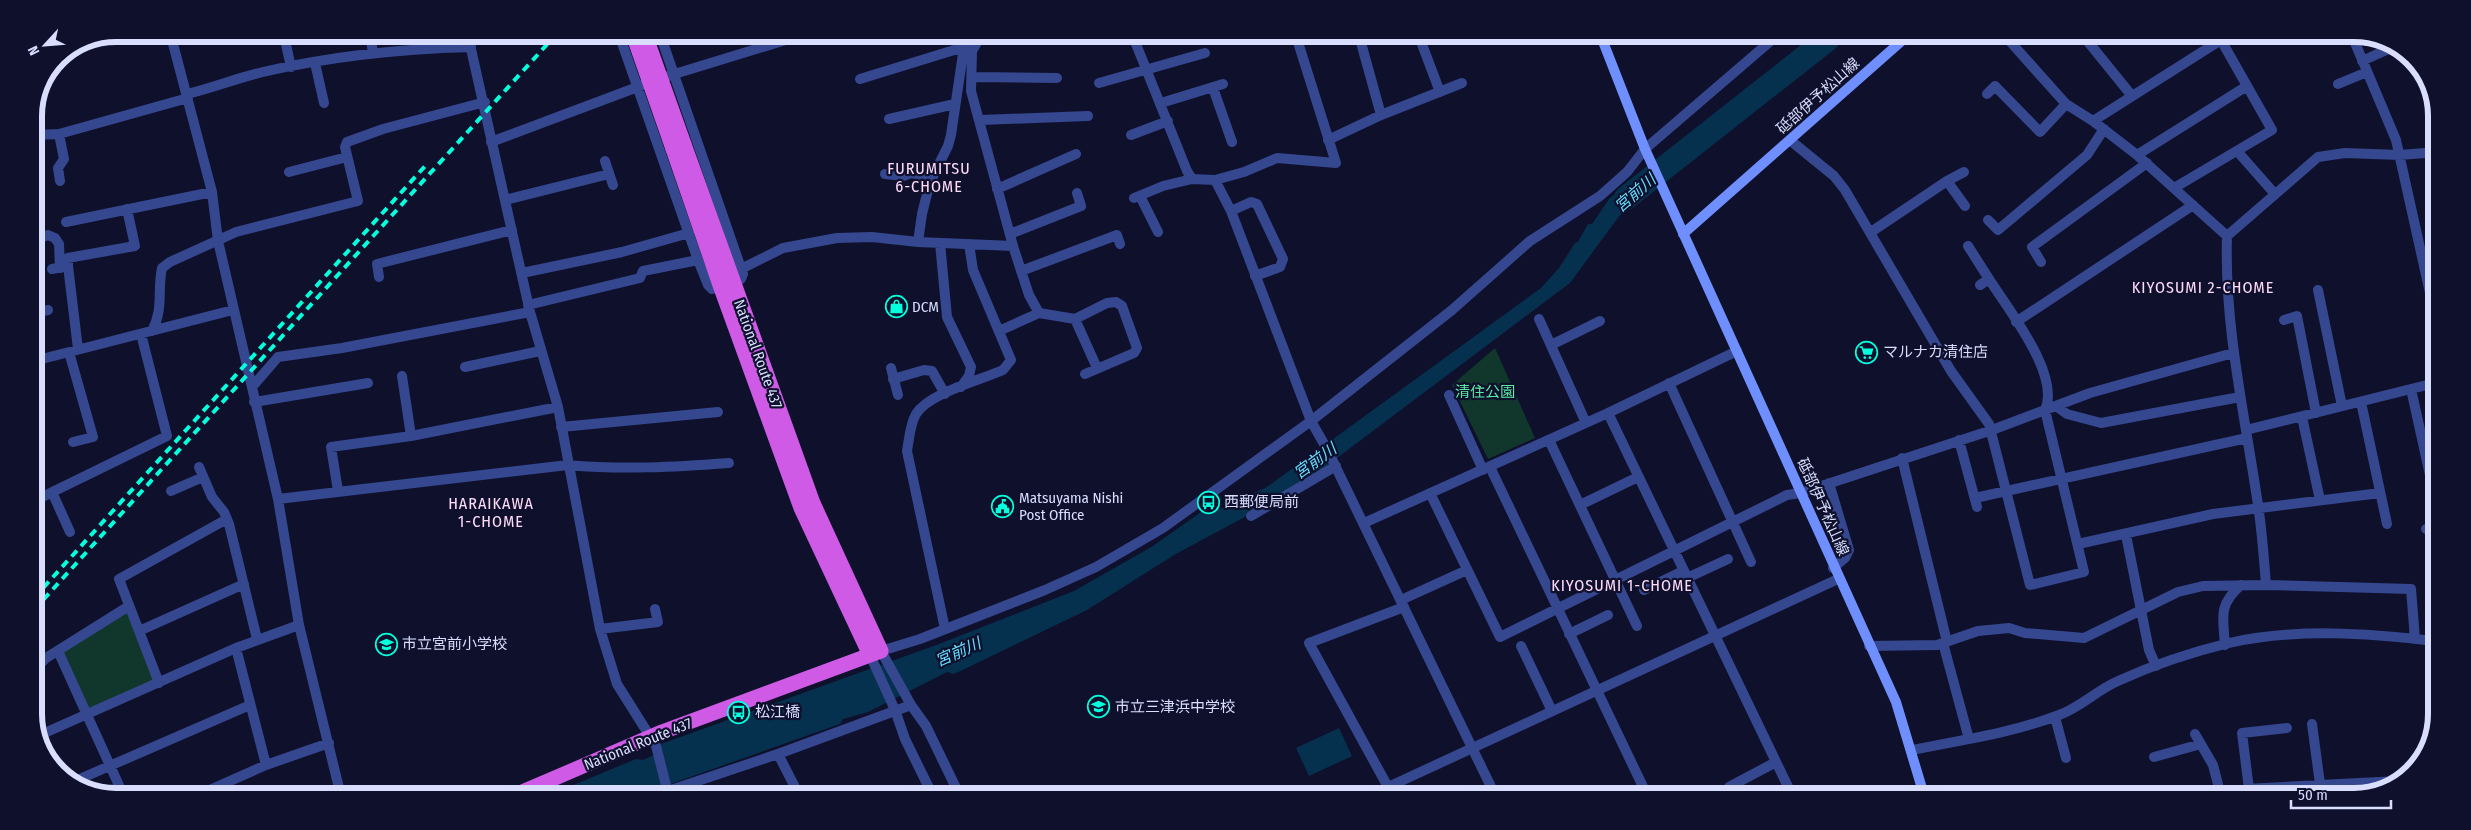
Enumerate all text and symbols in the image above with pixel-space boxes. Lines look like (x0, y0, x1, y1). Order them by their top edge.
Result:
north arrow (20, 20, 70, 70)
text: N (24, 43, 43, 58)
street label: 砥部伊予松山線 (1773, 54, 1863, 138)
district label: FURUMITSU 6-CHOME (887, 159, 971, 196)
water label: 宮前川 (1611, 169, 1661, 216)
district label: KIYOSUMI 2-CHOME (2132, 278, 2274, 297)
shop icon: DCM (884, 295, 908, 319)
street label: National Route 437 (730, 297, 786, 411)
place label: DCM (912, 298, 939, 316)
supermarket icon: マルナカ清住店 (1855, 340, 1879, 364)
place label: マルナカ清住店 (1883, 343, 1988, 361)
park label: 清住公園 (1455, 383, 1515, 401)
water label: 宮前川 (1290, 438, 1342, 483)
street label: 砥部伊予松山線 (1793, 455, 1853, 559)
place label: Matsuyama Nishi Post Office (1019, 489, 1123, 524)
bus stop icon: 西郵便局前 (1196, 490, 1220, 514)
place label: 西郵便局前 (1224, 493, 1299, 511)
district label: HARAIKAWA 1-CHOME (448, 494, 534, 531)
public building icon: Matsuyama Nishi Post Office (991, 495, 1015, 519)
district label: KIYOSUMI 1-CHOME (1551, 576, 1693, 595)
school or university icon: 市立宮前小学校 (374, 632, 398, 656)
water label: 宮前川 (932, 633, 986, 670)
place label: 市立宮前小学校 (402, 635, 507, 653)
school or university icon: 市立三津浜中学校 (1087, 695, 1111, 719)
place label: 市立三津浜中学校 (1115, 698, 1235, 716)
bus stop icon: 松江橋 (727, 700, 751, 724)
place label: 松江橋 (755, 703, 800, 721)
street label: National Route 437 (581, 714, 695, 774)
scale bar (2291, 778, 2391, 810)
text: 50 m (2298, 786, 2328, 804)

